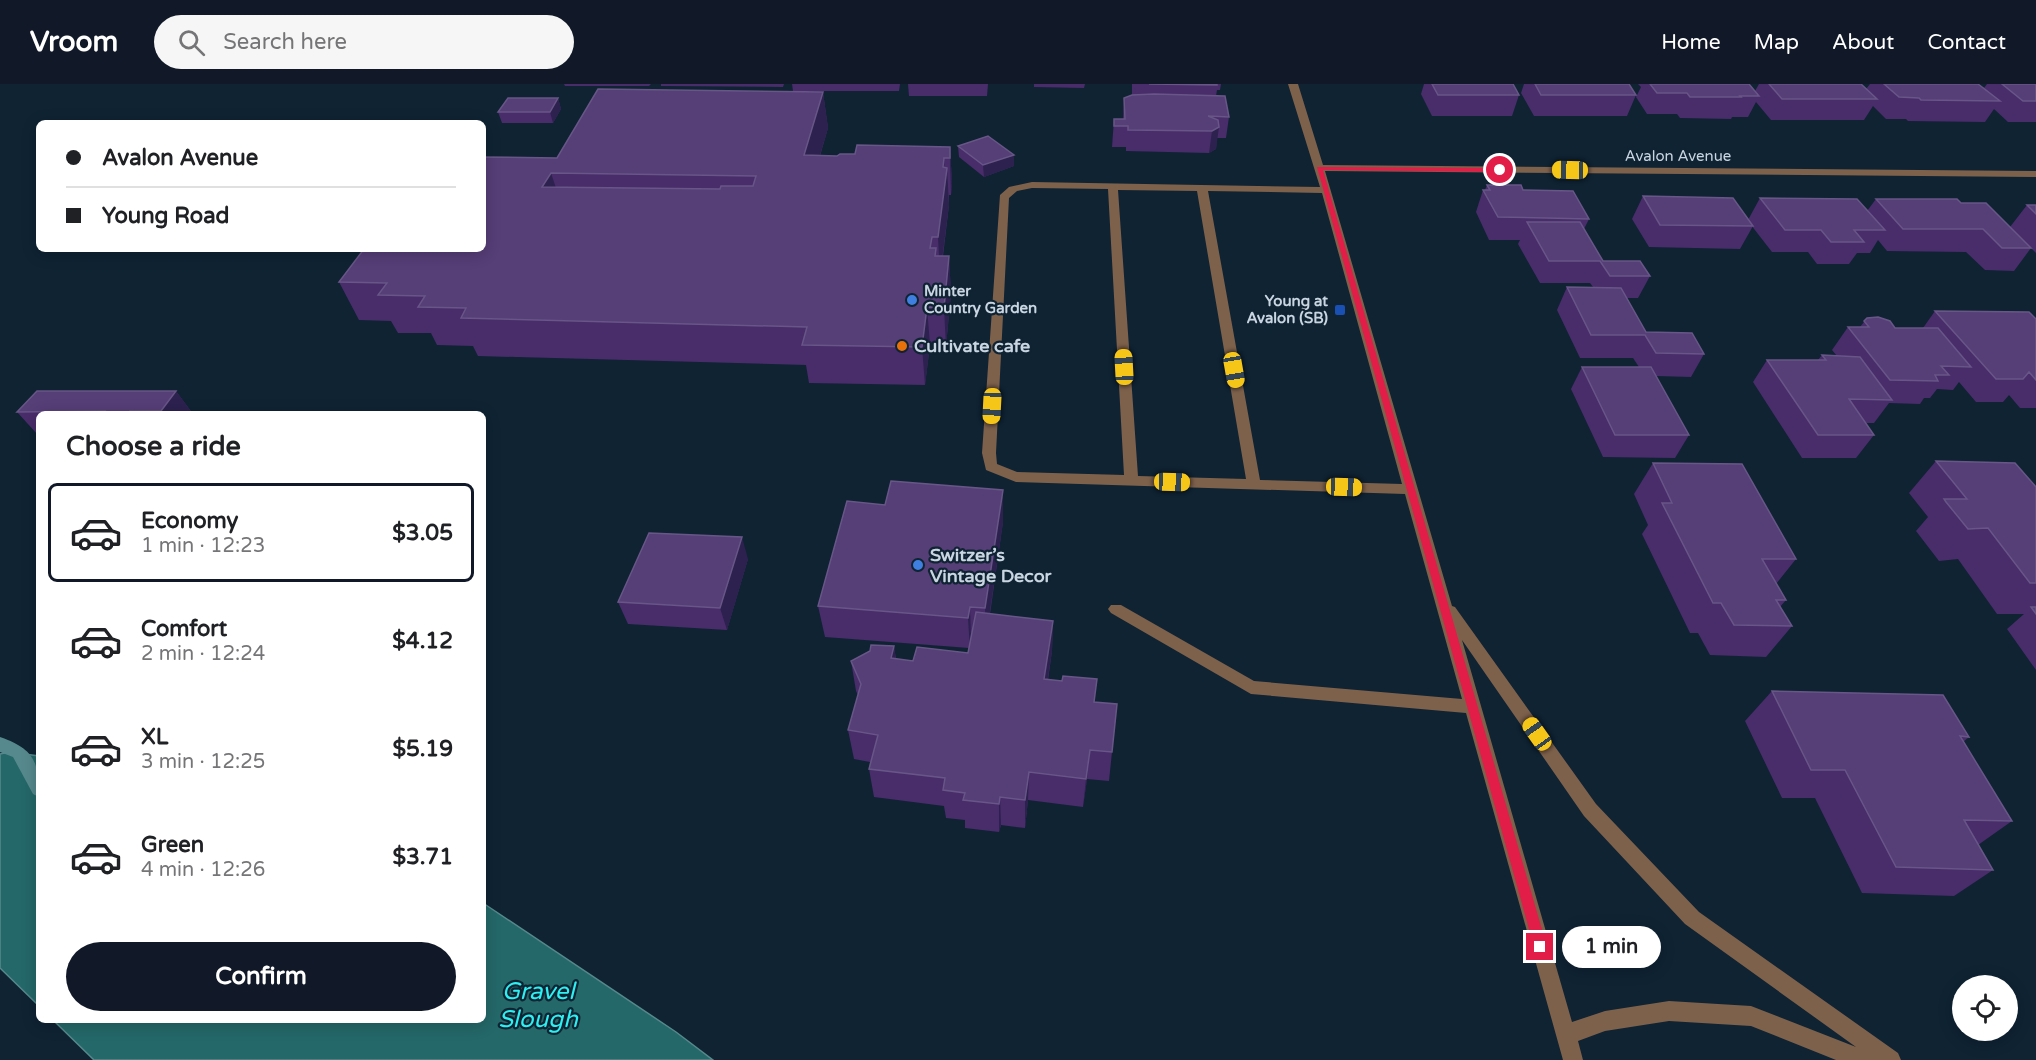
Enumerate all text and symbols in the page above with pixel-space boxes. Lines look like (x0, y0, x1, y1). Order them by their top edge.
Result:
search box (154, 15, 574, 69)
text: Vroom (30, 25, 118, 59)
icon: search (175, 26, 208, 59)
text: Search here (223, 29, 347, 55)
text: Home (1661, 30, 1721, 55)
text: Map (1754, 30, 1799, 55)
text: About (1832, 30, 1894, 55)
text: Contact (1927, 30, 2006, 55)
text: Avalon Avenue (102, 145, 258, 171)
street label: Avalon Avenue (1625, 147, 1731, 165)
route start (1486, 156, 1513, 183)
car (1552, 161, 1588, 179)
text: Young Road (102, 203, 229, 229)
place label: Minter Country Garden (924, 282, 1037, 318)
place label: Young at Avalon (SB) (1246, 292, 1328, 327)
marker: Minter Country Garden (905, 293, 919, 307)
marker: Young at Avalon (SB) (1333, 303, 1347, 317)
place label: Cultivate cafe (914, 335, 1030, 357)
marker: Cultivate cafe (895, 339, 909, 353)
car (1114, 349, 1134, 385)
car (1222, 351, 1246, 389)
car (982, 388, 1002, 424)
text: Choose a ride (66, 430, 241, 463)
car (1154, 472, 1190, 492)
car (1326, 477, 1362, 497)
icon: car (69, 506, 123, 560)
text: Economy (141, 508, 238, 534)
text: $3.05 (392, 520, 453, 546)
text: 1 min · 12:23 (141, 534, 265, 558)
place label: Switzer’s Vintage Decor (930, 544, 1053, 587)
marker: Switzer’s Vintage Decor (911, 558, 925, 572)
icon: car (69, 614, 123, 668)
text: Comfort (141, 616, 227, 642)
text: $4.12 (392, 628, 453, 654)
text: 2 min · 12:24 (141, 642, 265, 666)
car (1519, 714, 1555, 754)
icon: car (69, 722, 123, 776)
text: XL (141, 724, 168, 750)
text: $5.19 (392, 736, 453, 762)
text: 3 min · 12:25 (141, 750, 265, 774)
icon: car (69, 830, 123, 884)
text: Green (141, 832, 204, 858)
text: $3.71 (392, 844, 453, 870)
text: 4 min · 12:26 (141, 858, 265, 882)
callout: 1 min (1561, 926, 1660, 968)
route end (1526, 933, 1553, 960)
text: 1 min (1585, 935, 1638, 959)
button: Confirm (66, 942, 456, 1011)
map controls (1952, 975, 2018, 1041)
button: locate (1952, 975, 2018, 1041)
water label: Gravel Slough (498, 977, 579, 1034)

